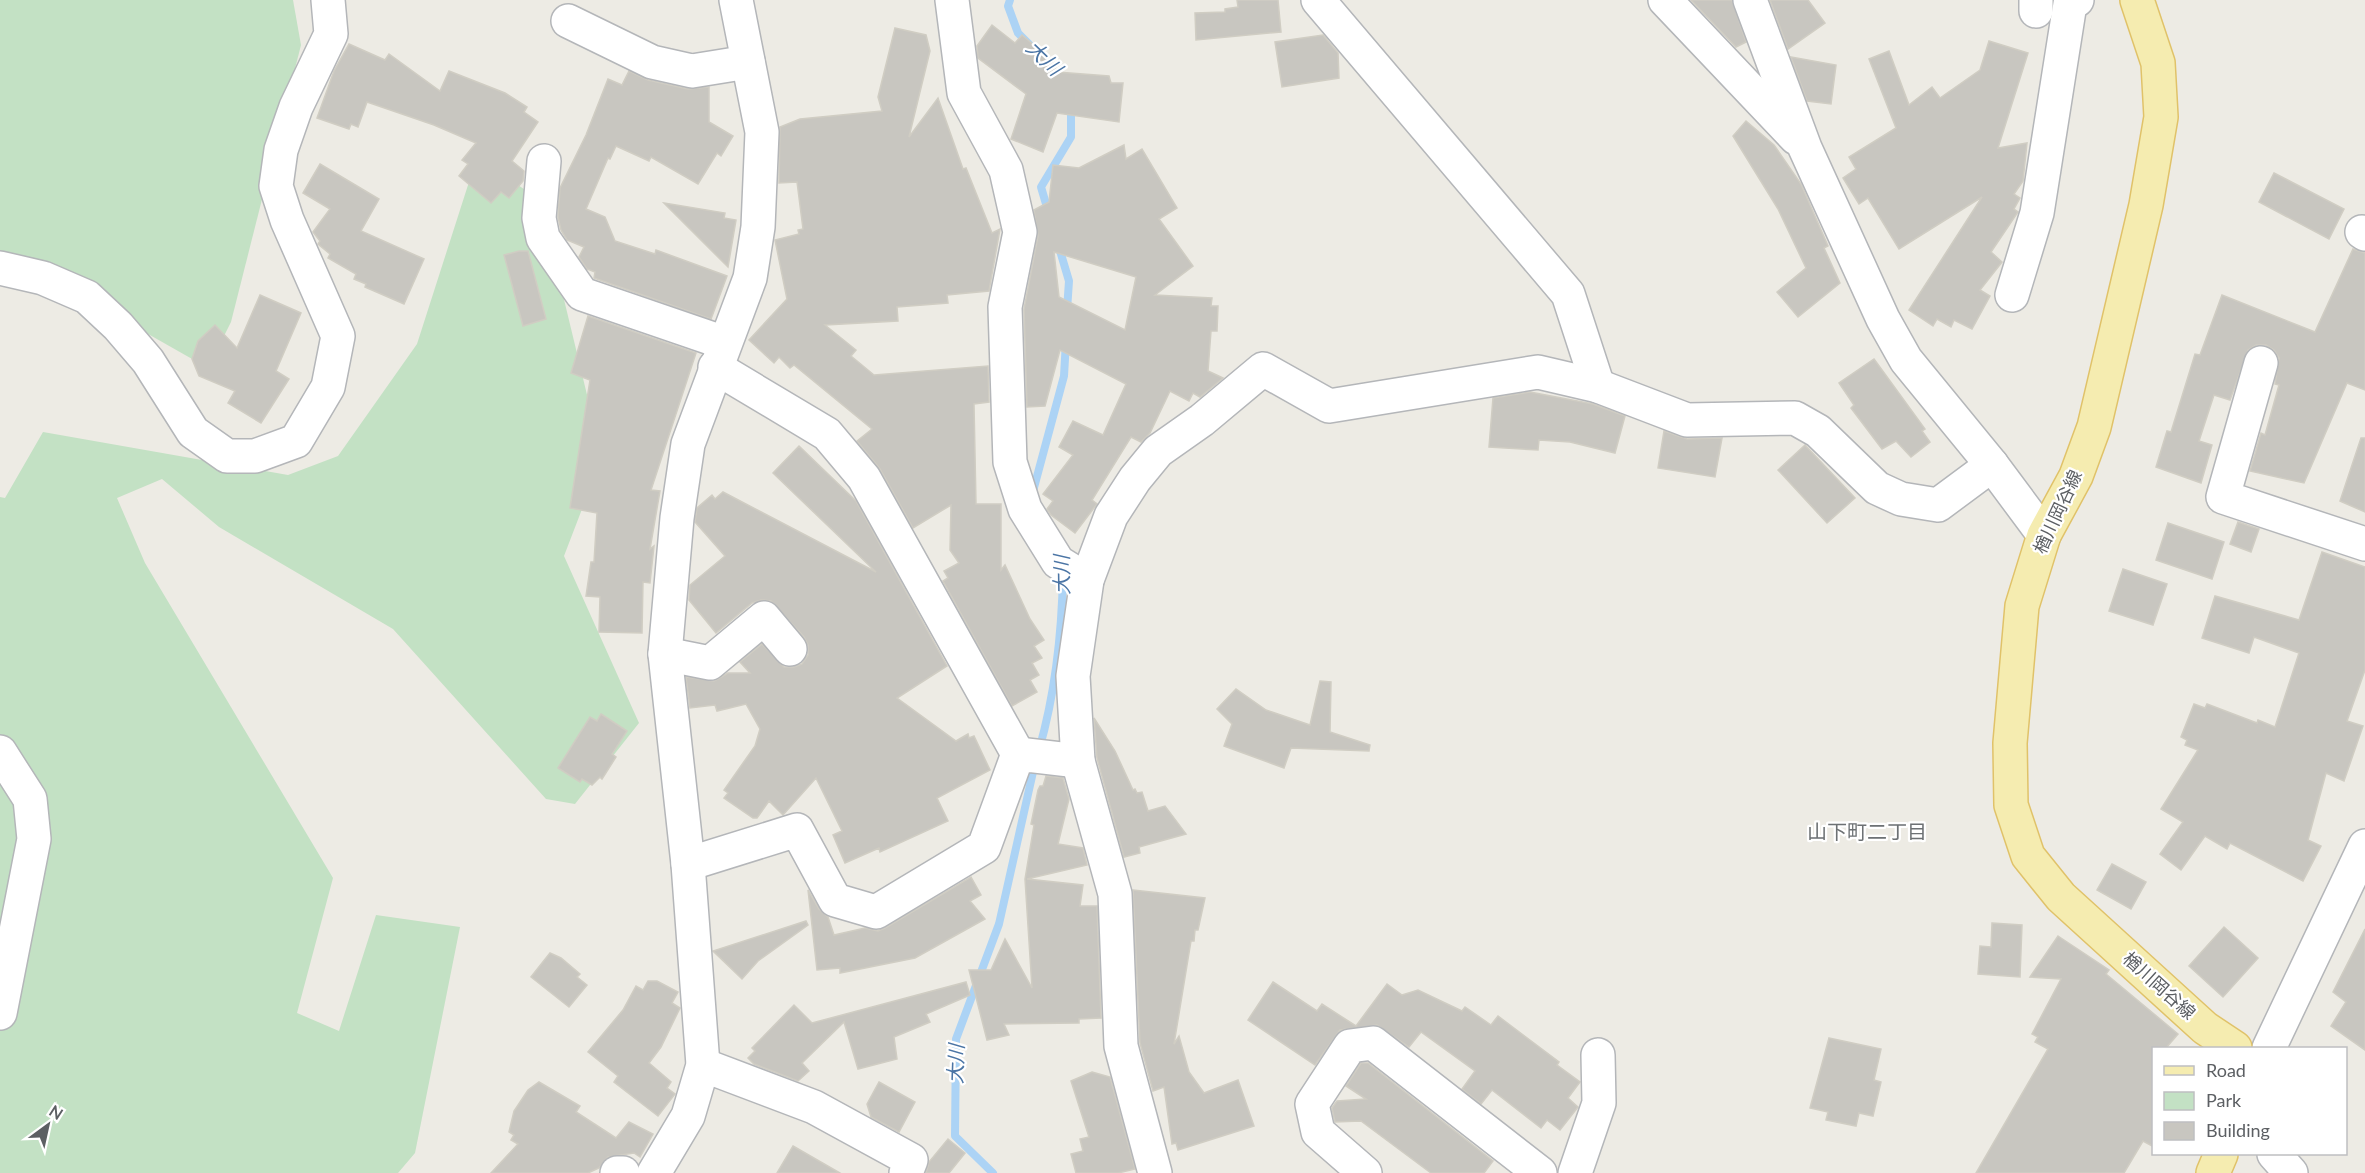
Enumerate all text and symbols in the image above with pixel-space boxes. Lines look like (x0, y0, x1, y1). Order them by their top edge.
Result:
water label: 大川 (1022, 35, 1069, 81)
street label: 楢川岡谷線 (2028, 466, 2086, 557)
water label: 大川 (1049, 553, 1073, 595)
district label: 山下町二丁目 (1807, 819, 1927, 843)
street label: 楢川岡谷線 (2119, 947, 2200, 1024)
water label: 大川 (942, 1042, 968, 1084)
legend (2152, 1047, 2347, 1155)
text: Road (2206, 1059, 2246, 1081)
text: Park (2206, 1089, 2242, 1111)
north arrow (18, 1095, 78, 1155)
text: N (46, 1101, 67, 1123)
text: Building (2206, 1119, 2270, 1141)

